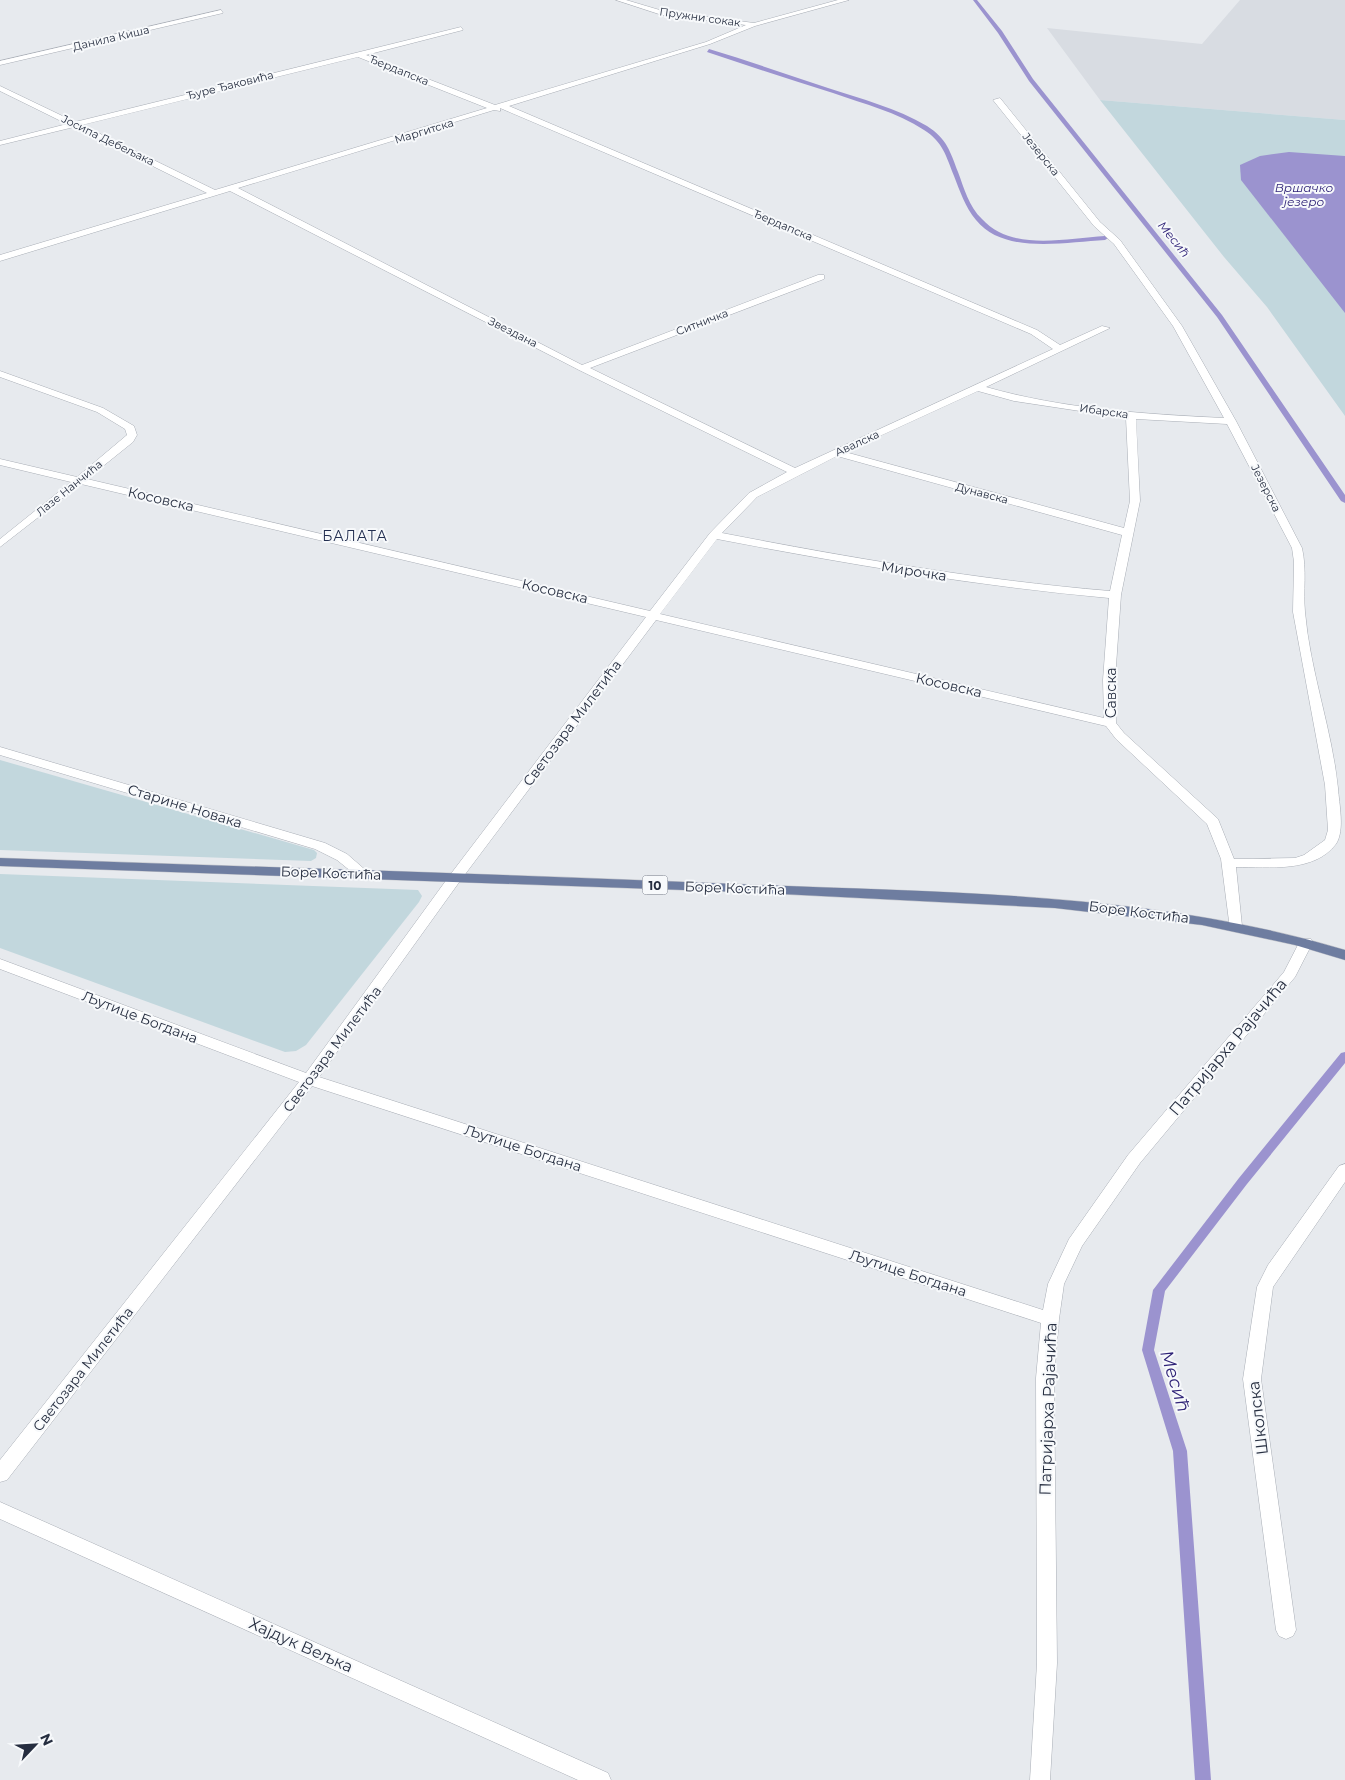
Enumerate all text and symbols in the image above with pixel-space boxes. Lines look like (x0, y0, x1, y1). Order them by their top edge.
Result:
street label: Пружни сокак (659, 4, 742, 30)
street label: Данила Киша (71, 22, 151, 54)
street label: Ђердапска (367, 52, 431, 88)
street label: Ђуре Ђаковића (185, 67, 275, 103)
street label: Јосипа Дебељака (59, 111, 157, 169)
street label: Маргитска (393, 115, 455, 147)
street label: Језерска (1019, 130, 1063, 178)
water label: Вршачко језеро (1275, 180, 1333, 209)
street label: Ђердапска (751, 206, 815, 244)
water label: Месић (1155, 218, 1193, 260)
street label: Ситничка (674, 306, 730, 338)
street label: Звездана (486, 314, 540, 350)
street label: Ибарска (1079, 401, 1129, 421)
street label: Авалска (833, 427, 881, 459)
street label: Лазе Нанчића (33, 457, 105, 519)
street label: Језерска (1248, 462, 1284, 514)
street label: Дунавска (954, 479, 1010, 507)
street label: Косовска (126, 483, 196, 515)
district label: БАЛАТА (322, 527, 388, 545)
street label: Мирочка (880, 557, 948, 585)
street label: Косовска (520, 575, 590, 607)
street label: Светозара Милетића (519, 656, 625, 790)
street label: Савска (1102, 668, 1120, 718)
street label: Косовска (914, 669, 984, 701)
street label: Старине Новака (126, 780, 244, 832)
street label: Боре Костића (280, 862, 382, 884)
road number: 10 (642, 876, 668, 894)
street label: Боре Костића (684, 877, 786, 899)
street label: Боре Костића (1088, 897, 1190, 927)
street label: Патријарха Рајачића (1165, 975, 1291, 1119)
street label: Светозара Милетића (279, 982, 385, 1116)
street label: Љутице Богдана (80, 987, 200, 1047)
street label: Љутице Богдана (462, 1121, 584, 1175)
street label: Љутице Богдана (847, 1246, 969, 1300)
street label: Светозара Милетића (29, 1303, 137, 1435)
street label: Патријарха Рајачића (1035, 1322, 1061, 1496)
water label: Месић (1155, 1348, 1195, 1414)
street label: Школска (1244, 1380, 1272, 1456)
street label: Хајдук Вељка (246, 1614, 356, 1676)
north arrow (10, 1720, 60, 1770)
text: N (36, 1731, 57, 1748)

